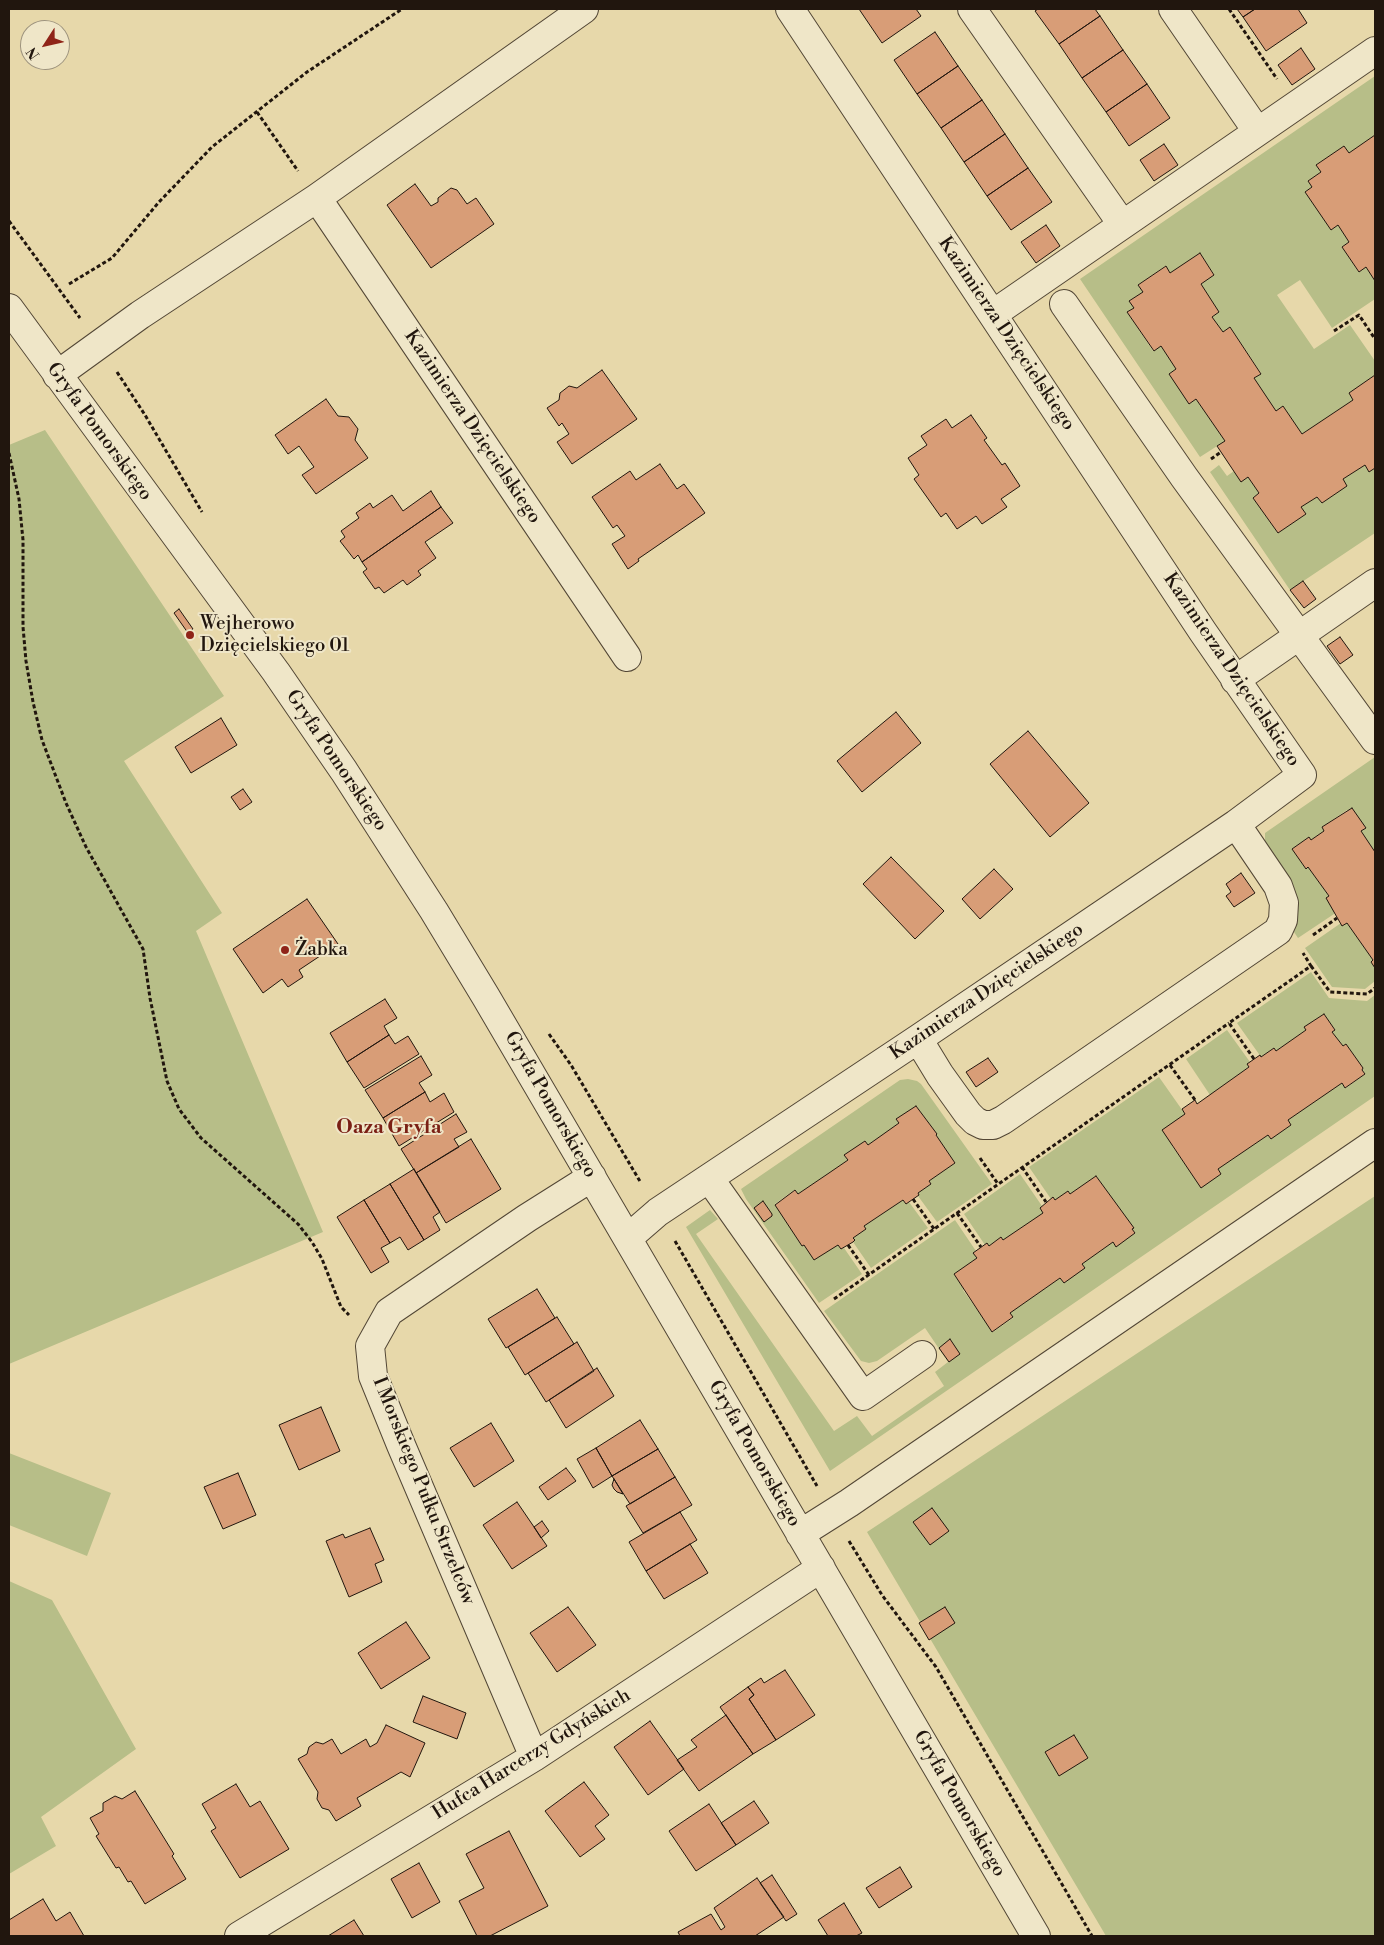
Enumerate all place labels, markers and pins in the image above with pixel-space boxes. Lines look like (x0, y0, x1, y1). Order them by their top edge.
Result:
place label: Wejherowo Dzięcielskiego 01 (200, 613, 350, 657)
marker: Wejherowo Dzięcielskiego 01 (184, 629, 196, 641)
place label: Żabka (295, 939, 348, 961)
marker: Żabka (279, 944, 291, 956)

